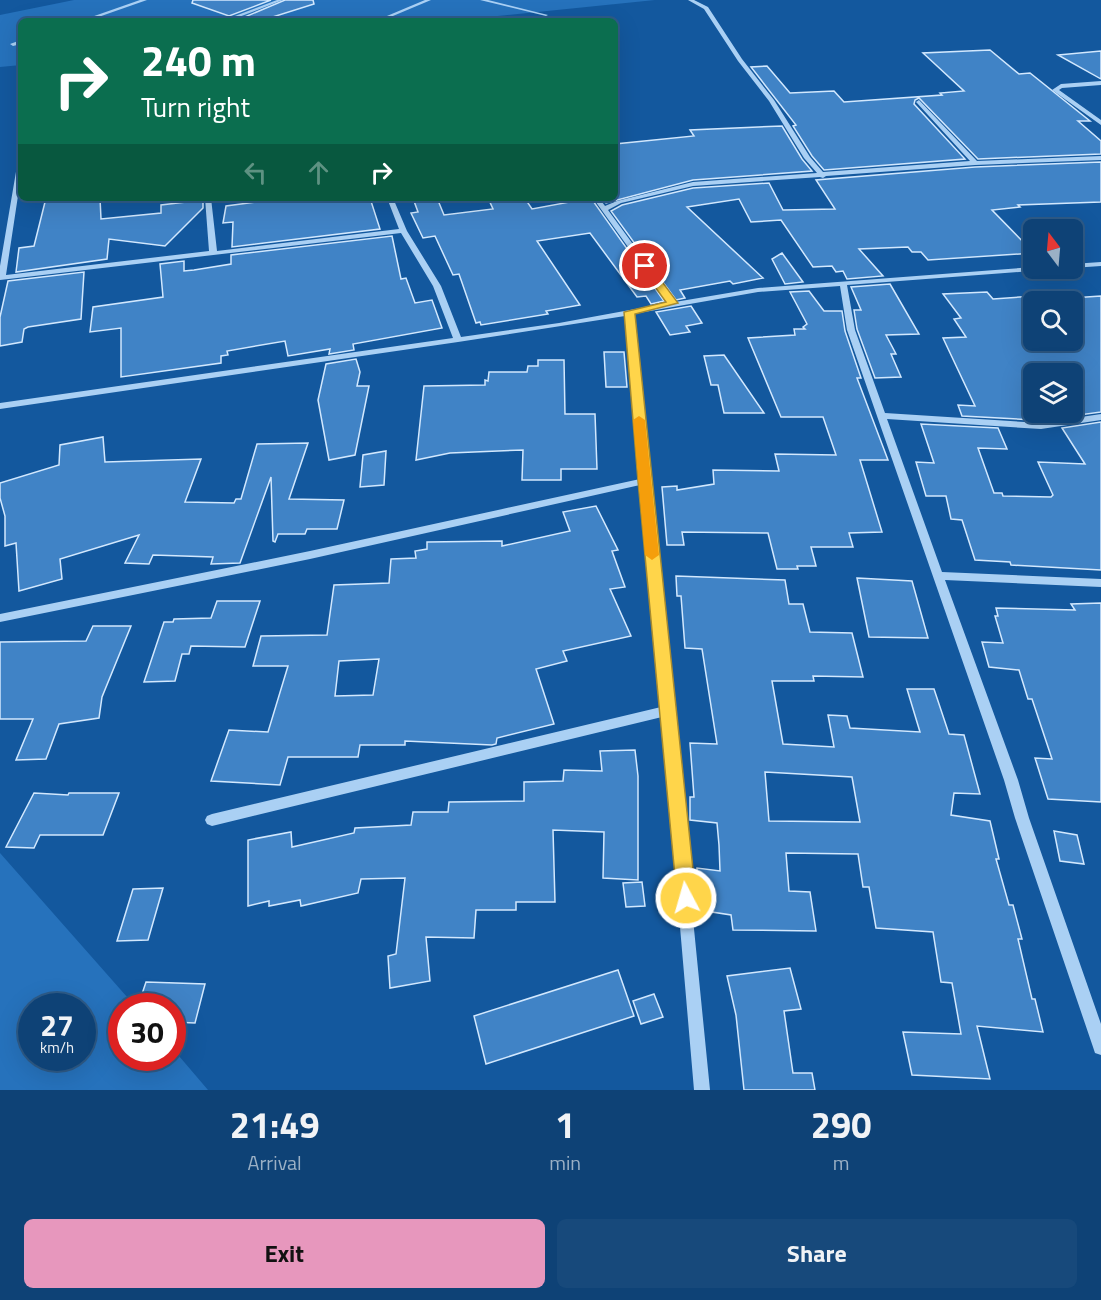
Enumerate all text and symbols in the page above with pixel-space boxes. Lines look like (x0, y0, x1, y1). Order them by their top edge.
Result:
text: 240 m (141, 28, 256, 92)
icon: right (42, 42, 120, 120)
text: Turn right (141, 86, 250, 127)
icon: left (239, 156, 272, 189)
icon: ahead (302, 156, 335, 189)
icon: right (365, 156, 398, 189)
north arrow (1023, 219, 1083, 279)
map controls (1023, 219, 1083, 423)
pin (619, 240, 670, 291)
icon: arrive (628, 249, 661, 282)
button: search (1023, 291, 1083, 351)
button: layers (1023, 363, 1083, 423)
position arrow (654, 866, 718, 930)
speed limit sign: 30 (108, 993, 186, 1071)
text: 27 (40, 1002, 74, 1048)
text: km/h (40, 1036, 74, 1059)
text: 21:49 (230, 1097, 320, 1152)
text: 1 (555, 1097, 575, 1152)
text: 290 (811, 1097, 871, 1152)
text: Arrival (248, 1147, 302, 1178)
text: min (549, 1147, 581, 1178)
text: m (833, 1147, 849, 1178)
button: Exit (24, 1219, 545, 1288)
button: Share (557, 1219, 1077, 1288)

